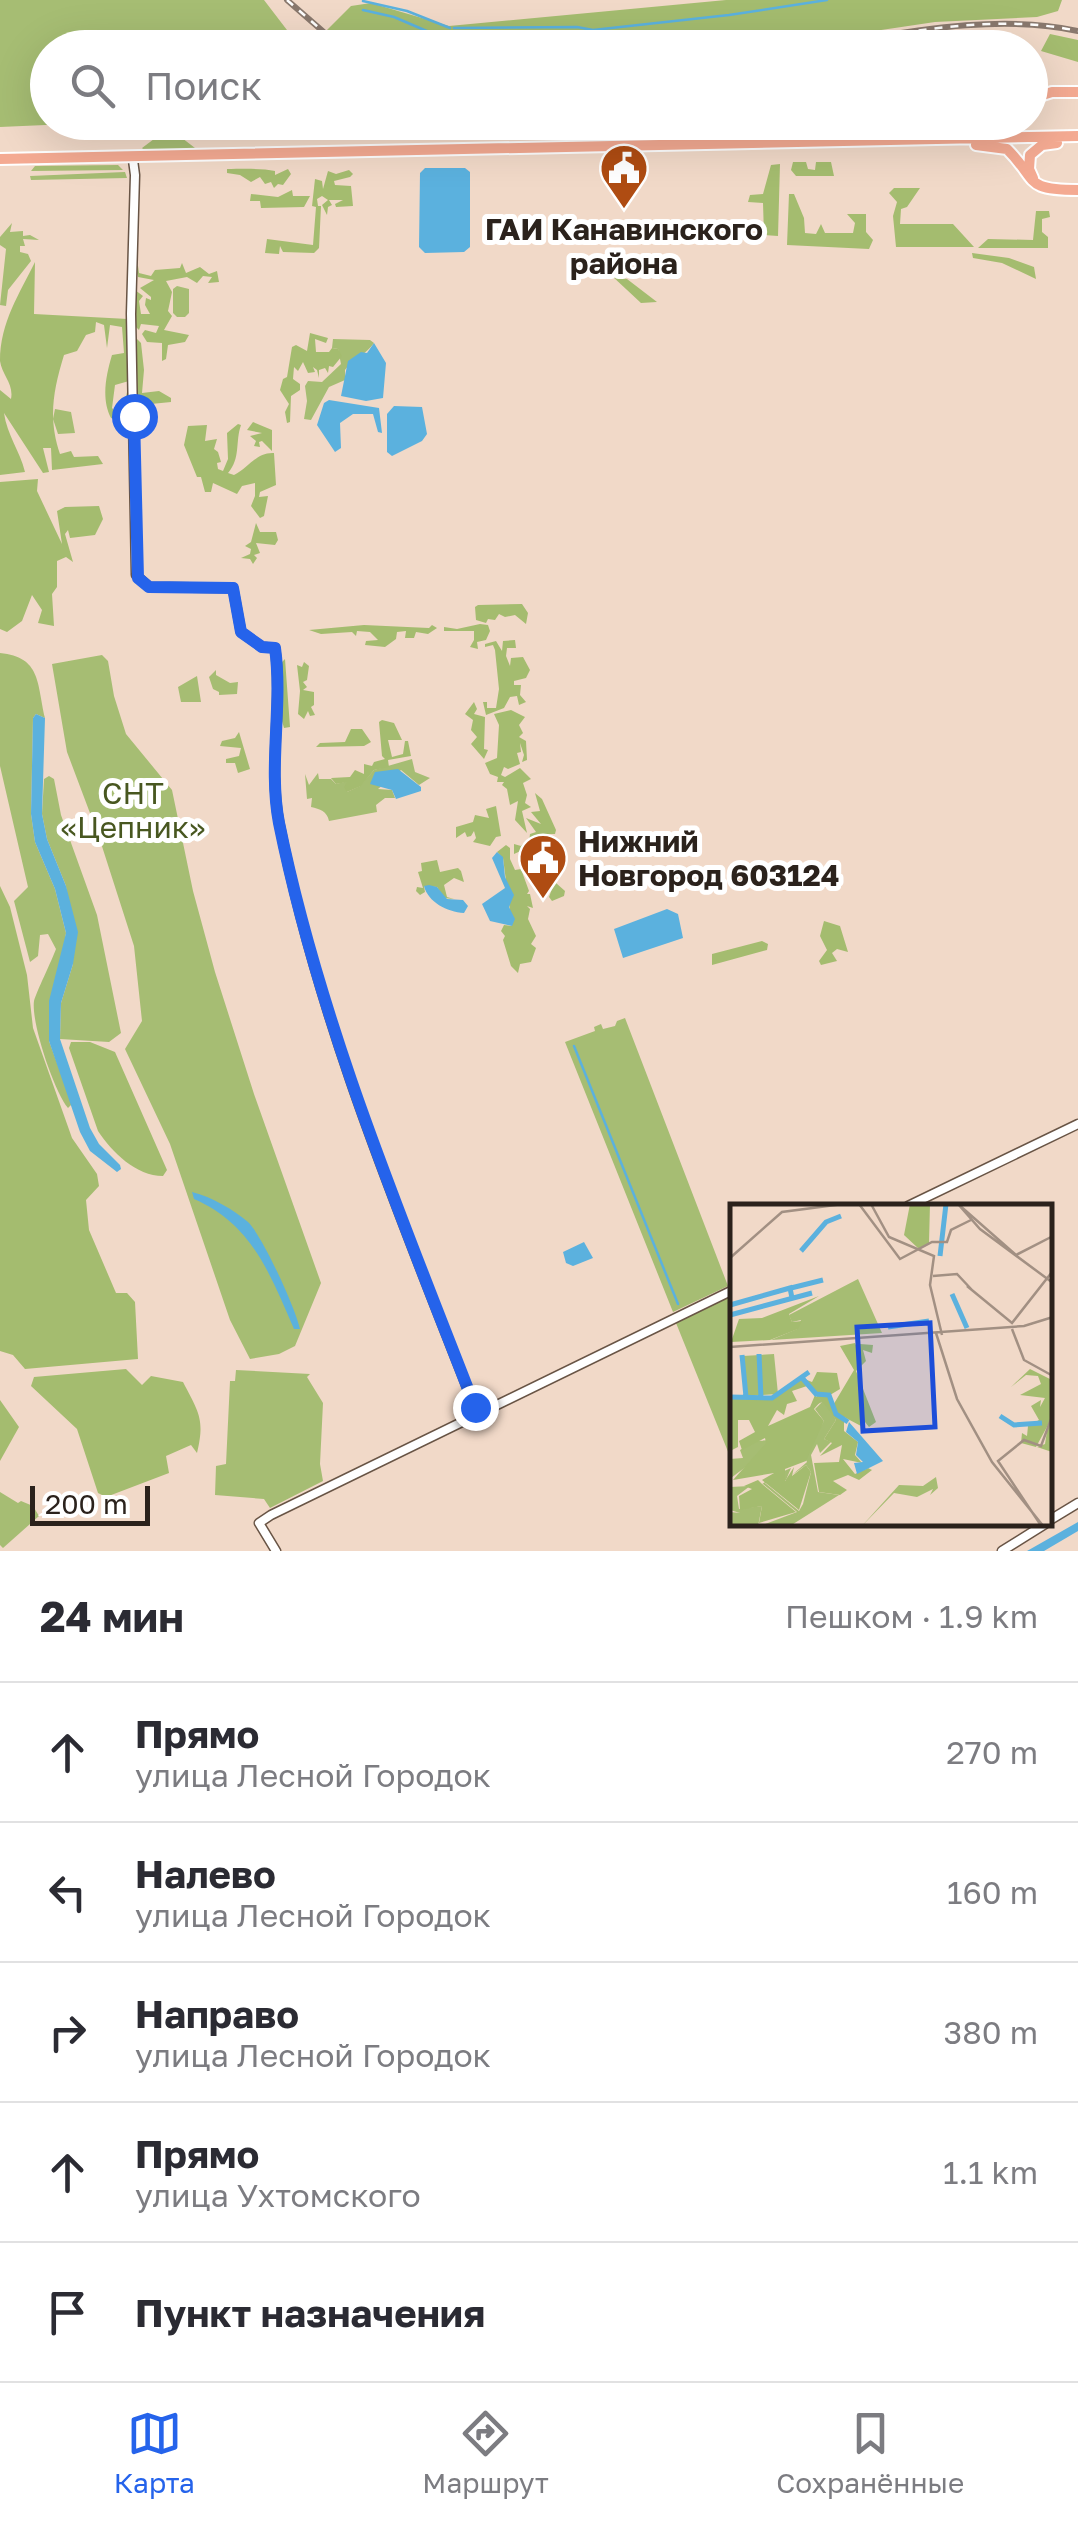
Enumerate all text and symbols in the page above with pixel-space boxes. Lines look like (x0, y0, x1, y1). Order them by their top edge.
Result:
search box (30, 30, 1048, 140)
icon: search (65, 58, 120, 113)
text: Поиск (145, 63, 262, 108)
public building icon: ГАИ Канавинского района (598, 142, 650, 210)
place label: ГАИ Канавинского района (485, 211, 763, 281)
route start (112, 394, 158, 440)
park label: СНТ «Цепник» (61, 775, 205, 845)
place label: Нижний Новгород 603124 (578, 823, 840, 893)
public building icon: Нижний Новгород 603124 (517, 832, 569, 900)
inset map (730, 1204, 1053, 1526)
route end (453, 1385, 499, 1431)
scale bar (30, 1481, 150, 1526)
text: 200 m (45, 1487, 128, 1520)
text: 24 мин (40, 1591, 184, 1641)
text: Пешком · 1.9 km (785, 1597, 1038, 1635)
text: Прямо (135, 1711, 259, 1756)
icon: ahead (40, 1725, 95, 1780)
text: 270 m (946, 1733, 1038, 1771)
text: улица Лесной Городок (135, 1756, 491, 1794)
text: Налево (135, 1851, 276, 1896)
icon: left (40, 1865, 95, 1920)
text: 160 m (947, 1873, 1038, 1911)
text: улица Лесной Городок (135, 1896, 491, 1934)
text: Направо (135, 1991, 299, 2036)
icon: right (40, 2005, 95, 2060)
text: 380 m (944, 2013, 1038, 2051)
text: улица Лесной Городок (135, 2036, 491, 2074)
text: Прямо (135, 2131, 259, 2176)
icon: ahead (40, 2145, 95, 2200)
text: 1.1 km (943, 2153, 1038, 2191)
text: улица Ухтомского (135, 2176, 421, 2214)
icon: arrive (40, 2285, 95, 2340)
text: Пункт назначения (135, 2290, 485, 2335)
tab: Карта (114, 2406, 195, 2499)
tab: Маршрут (422, 2406, 549, 2499)
tab: Сохранённые (776, 2406, 964, 2499)

